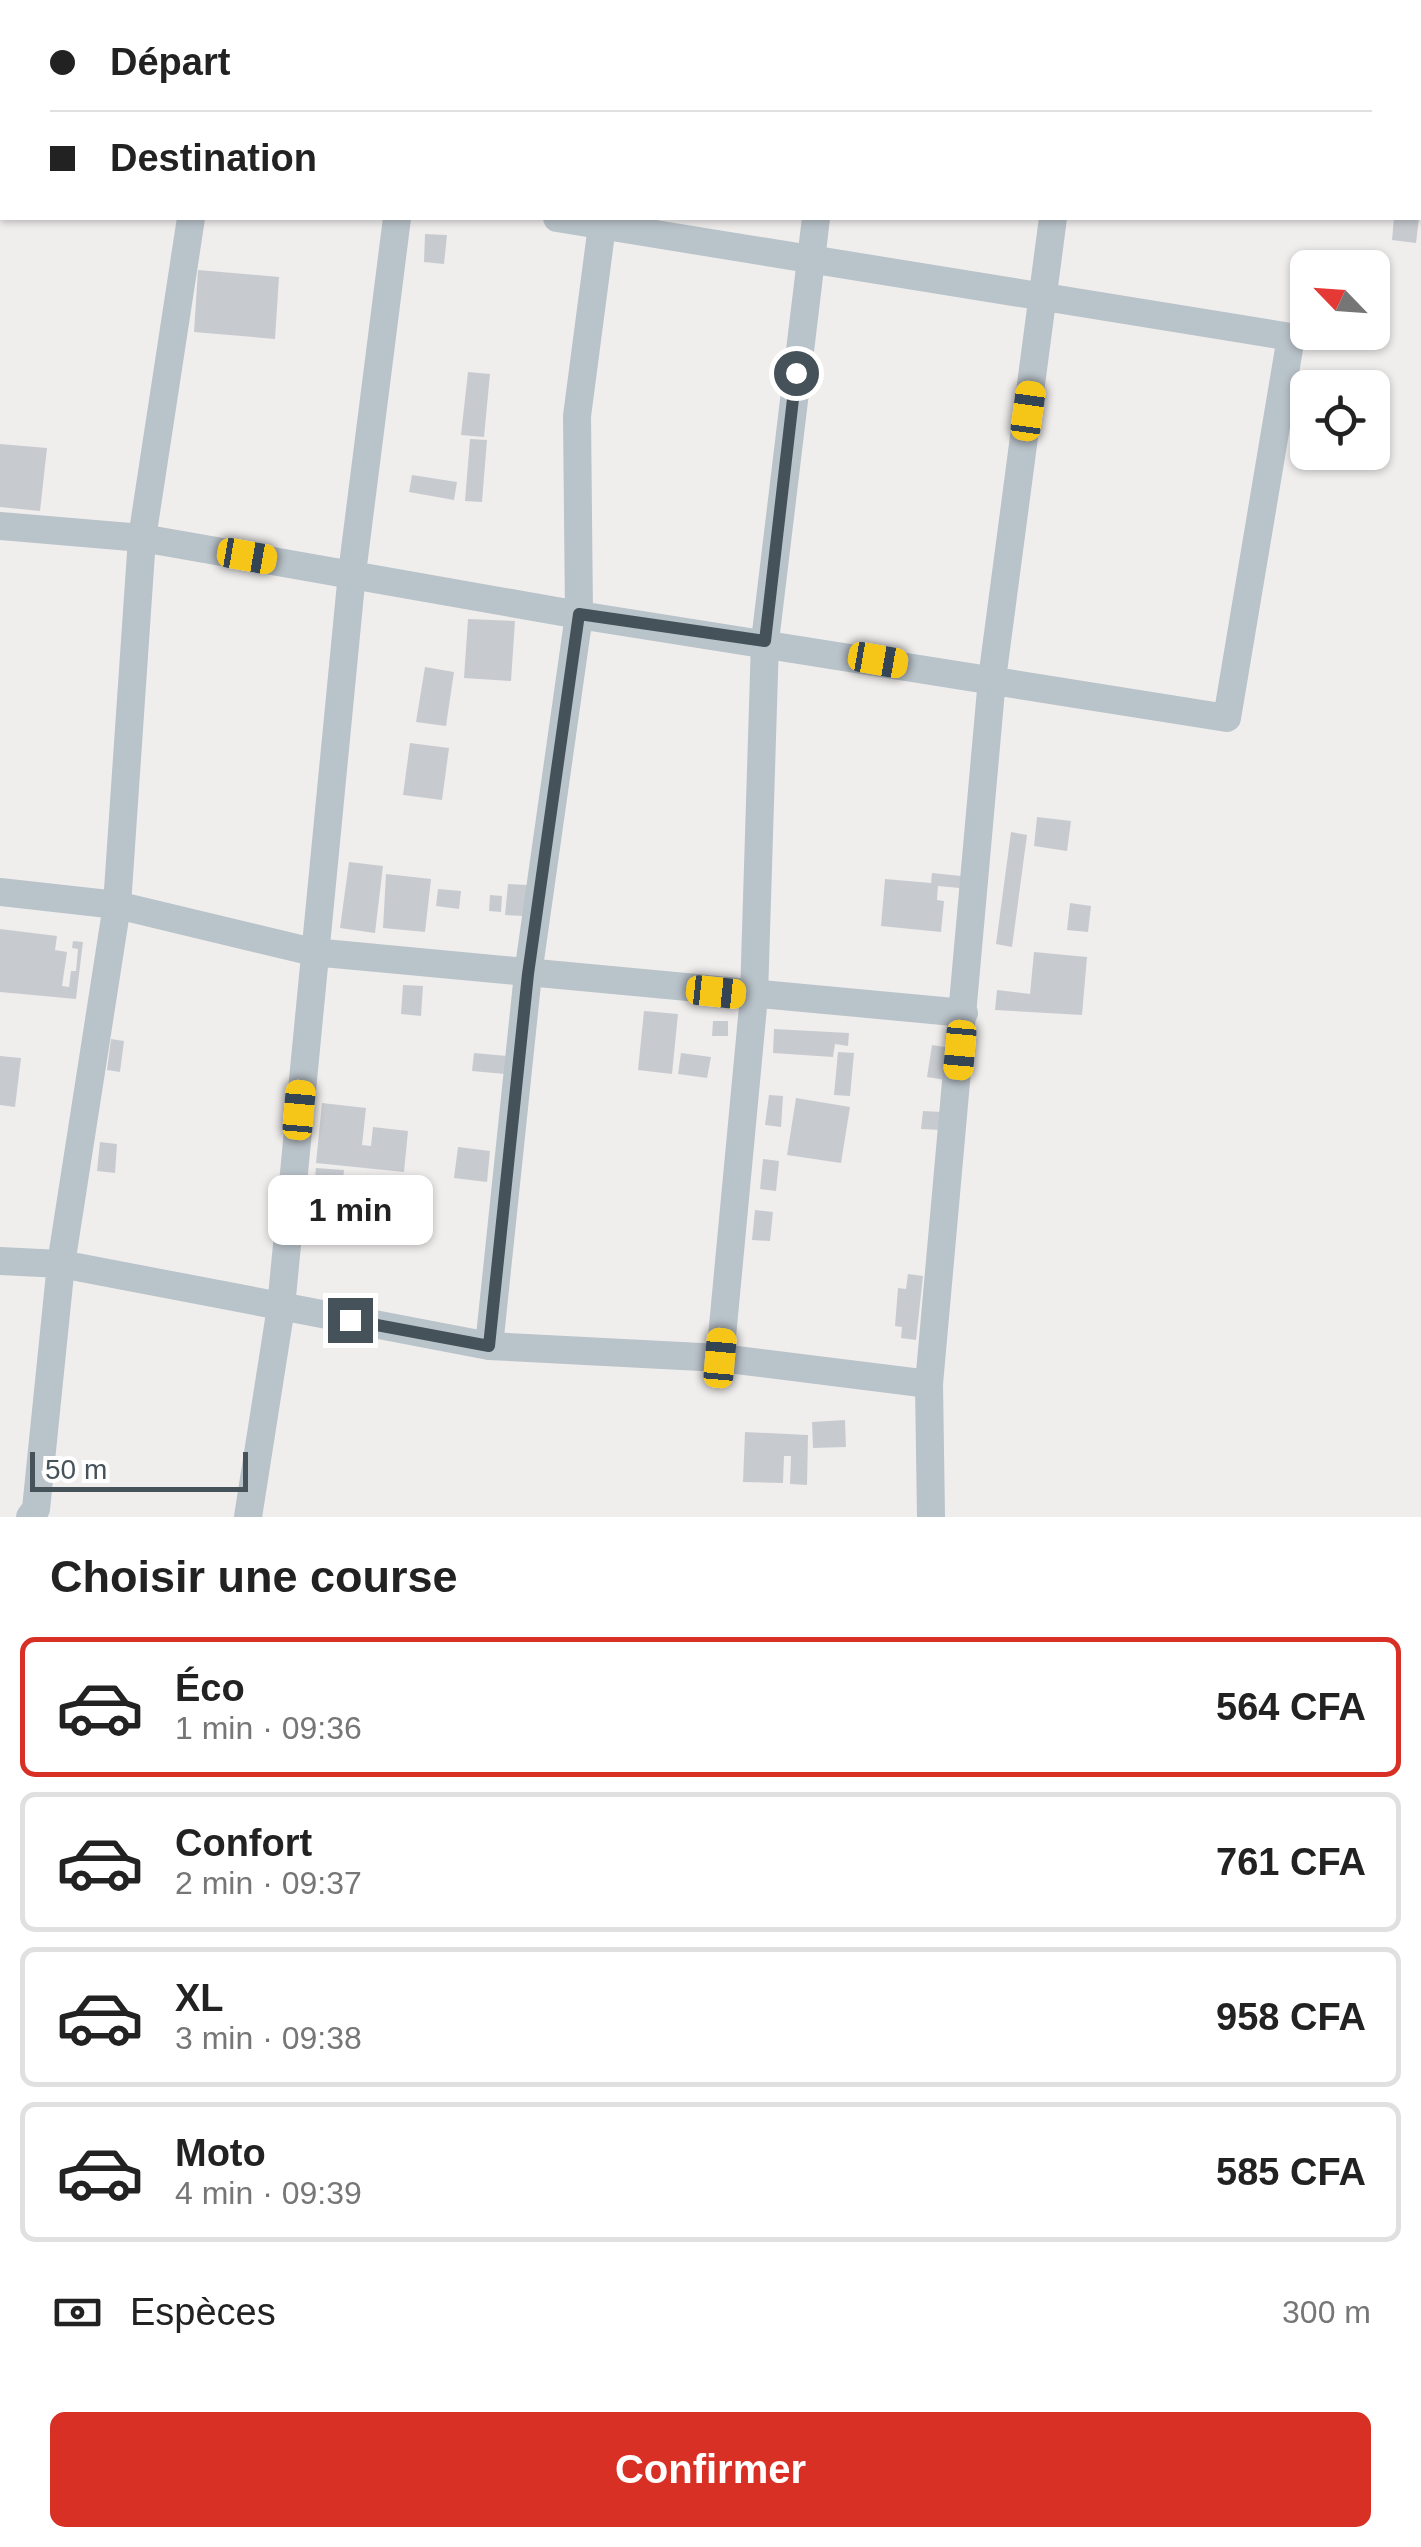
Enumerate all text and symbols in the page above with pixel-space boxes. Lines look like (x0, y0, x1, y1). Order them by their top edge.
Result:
text: Départ (110, 41, 230, 83)
text: Destination (110, 137, 317, 179)
north arrow (1290, 250, 1390, 350)
map controls (1290, 250, 1390, 470)
route start (774, 351, 819, 396)
button: locate (1290, 370, 1390, 470)
car (1009, 379, 1047, 443)
car (215, 536, 279, 576)
car (846, 640, 910, 680)
car (685, 974, 747, 1010)
car (942, 1019, 978, 1081)
car (281, 1079, 317, 1141)
callout: 1 min (268, 1175, 432, 1245)
text: 1 min (309, 1192, 392, 1228)
route end (328, 1298, 373, 1343)
car (702, 1327, 738, 1389)
scale bar (30, 1447, 248, 1492)
text: 50 m (45, 1454, 107, 1485)
text: Choisir une course (50, 1551, 458, 1602)
icon: car (55, 1662, 145, 1752)
text: Éco (175, 1667, 245, 1709)
text: 564 CFA (1216, 1686, 1366, 1728)
text: 1 min · 09:36 (175, 1710, 362, 1746)
icon: car (55, 1817, 145, 1907)
text: Confort (175, 1822, 312, 1864)
text: 761 CFA (1216, 1841, 1366, 1883)
text: 2 min · 09:37 (175, 1865, 362, 1901)
icon: car (55, 1972, 145, 2062)
text: XL (175, 1977, 224, 2019)
text: 958 CFA (1216, 1996, 1366, 2038)
text: 3 min · 09:38 (175, 2020, 362, 2056)
icon: car (55, 2127, 145, 2217)
text: Moto (175, 2132, 266, 2174)
text: 585 CFA (1216, 2151, 1366, 2193)
text: 4 min · 09:39 (175, 2175, 362, 2211)
icon: cash (50, 2285, 105, 2340)
text: Espèces (130, 2291, 276, 2333)
text: 300 m (1282, 2294, 1371, 2330)
button: Confirmer (50, 2412, 1371, 2527)

